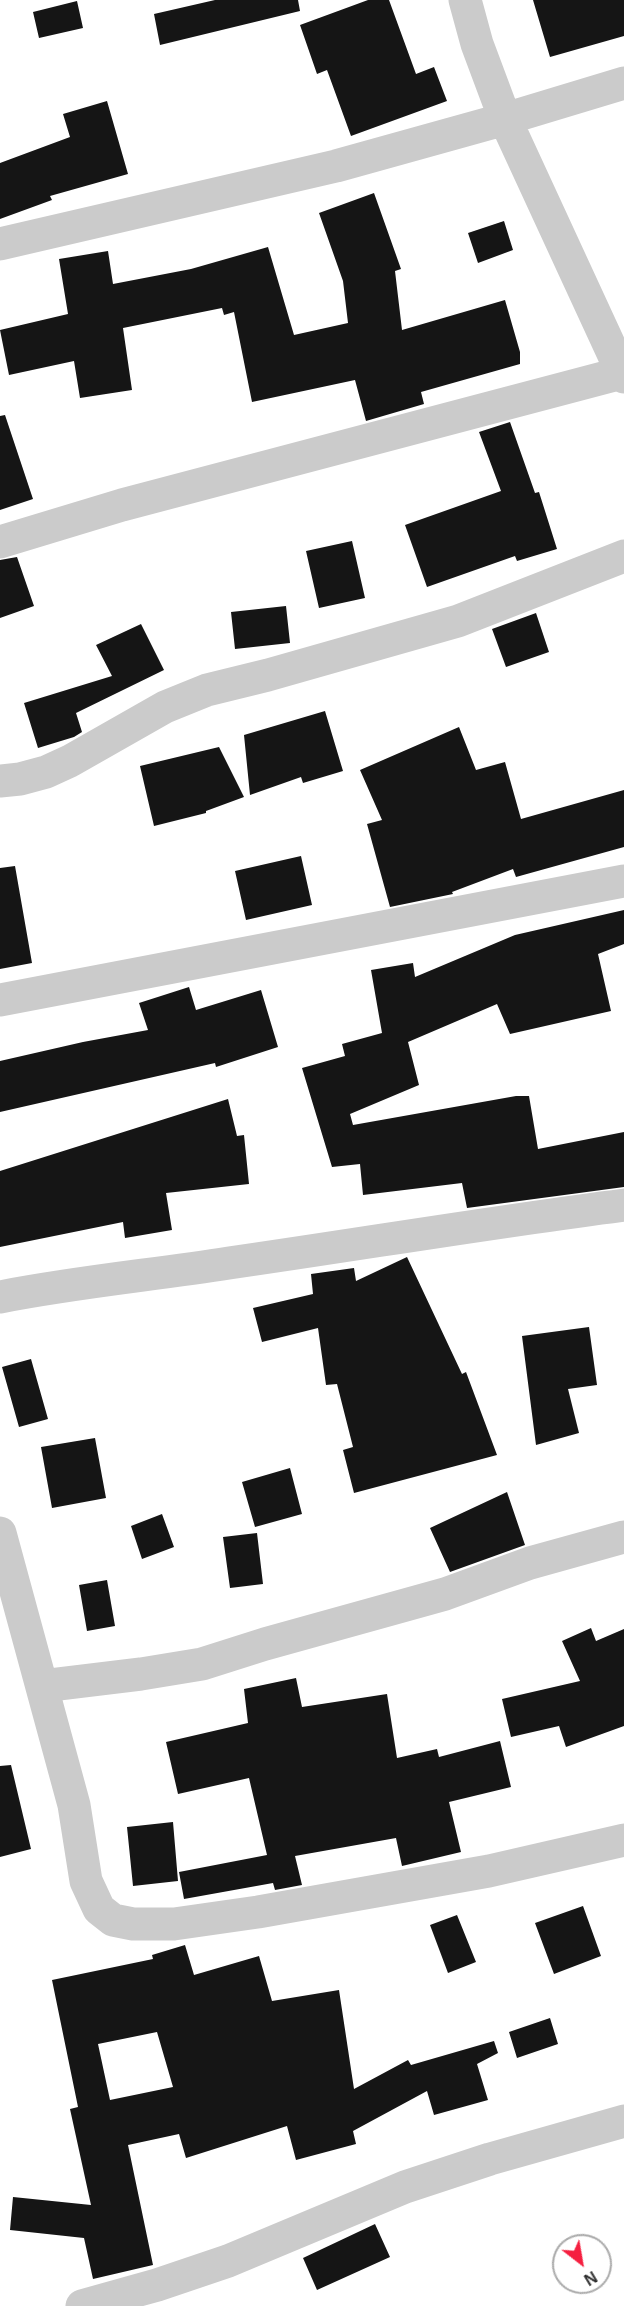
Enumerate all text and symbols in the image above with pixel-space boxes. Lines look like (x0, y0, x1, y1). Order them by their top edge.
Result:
north arrow (552, 2234, 612, 2294)
text: N (581, 2268, 600, 2288)

